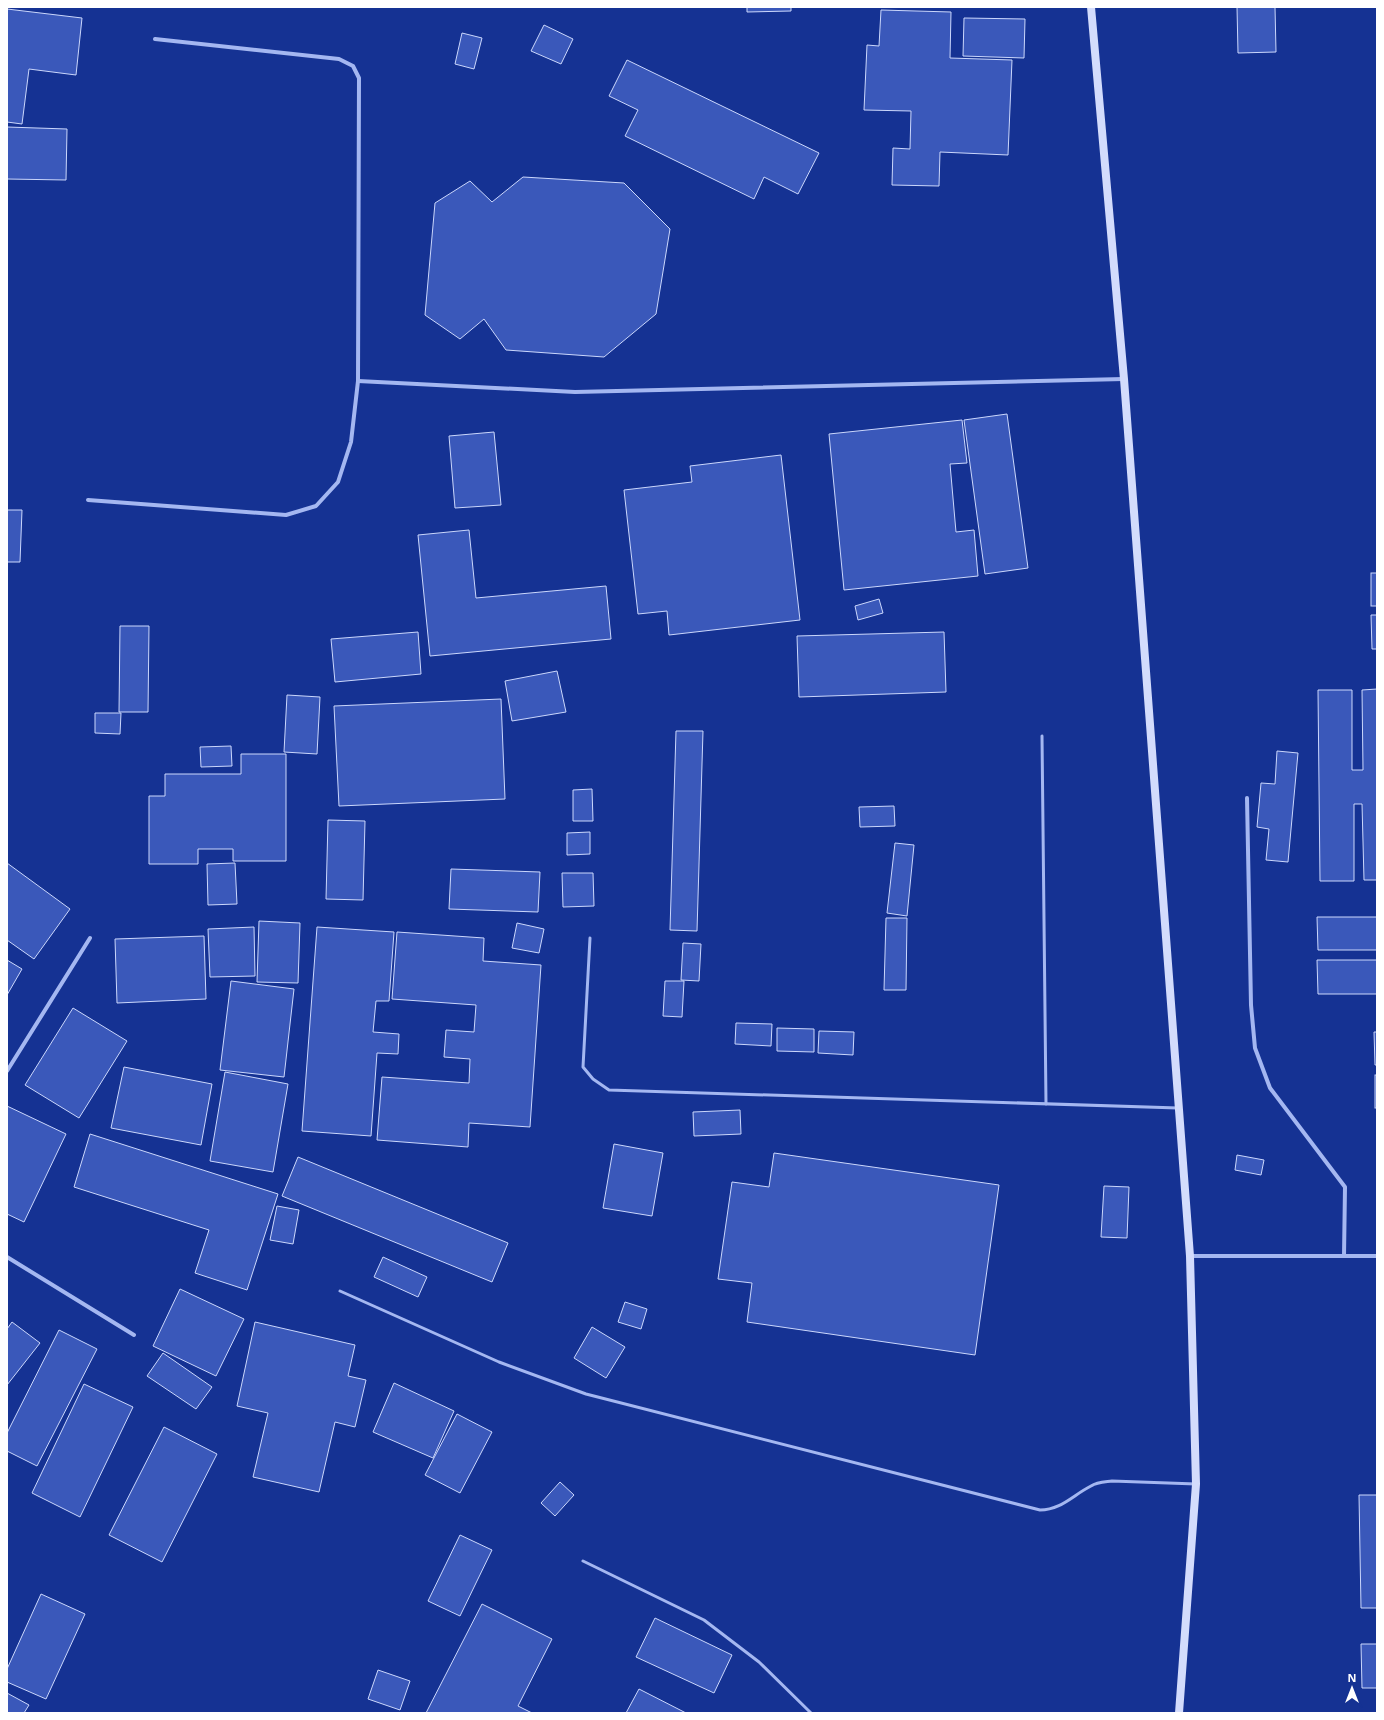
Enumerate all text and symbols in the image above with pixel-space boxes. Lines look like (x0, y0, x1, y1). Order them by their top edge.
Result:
north arrow (1332, 1668, 1372, 1708)
text: N (1348, 1670, 1356, 1685)

